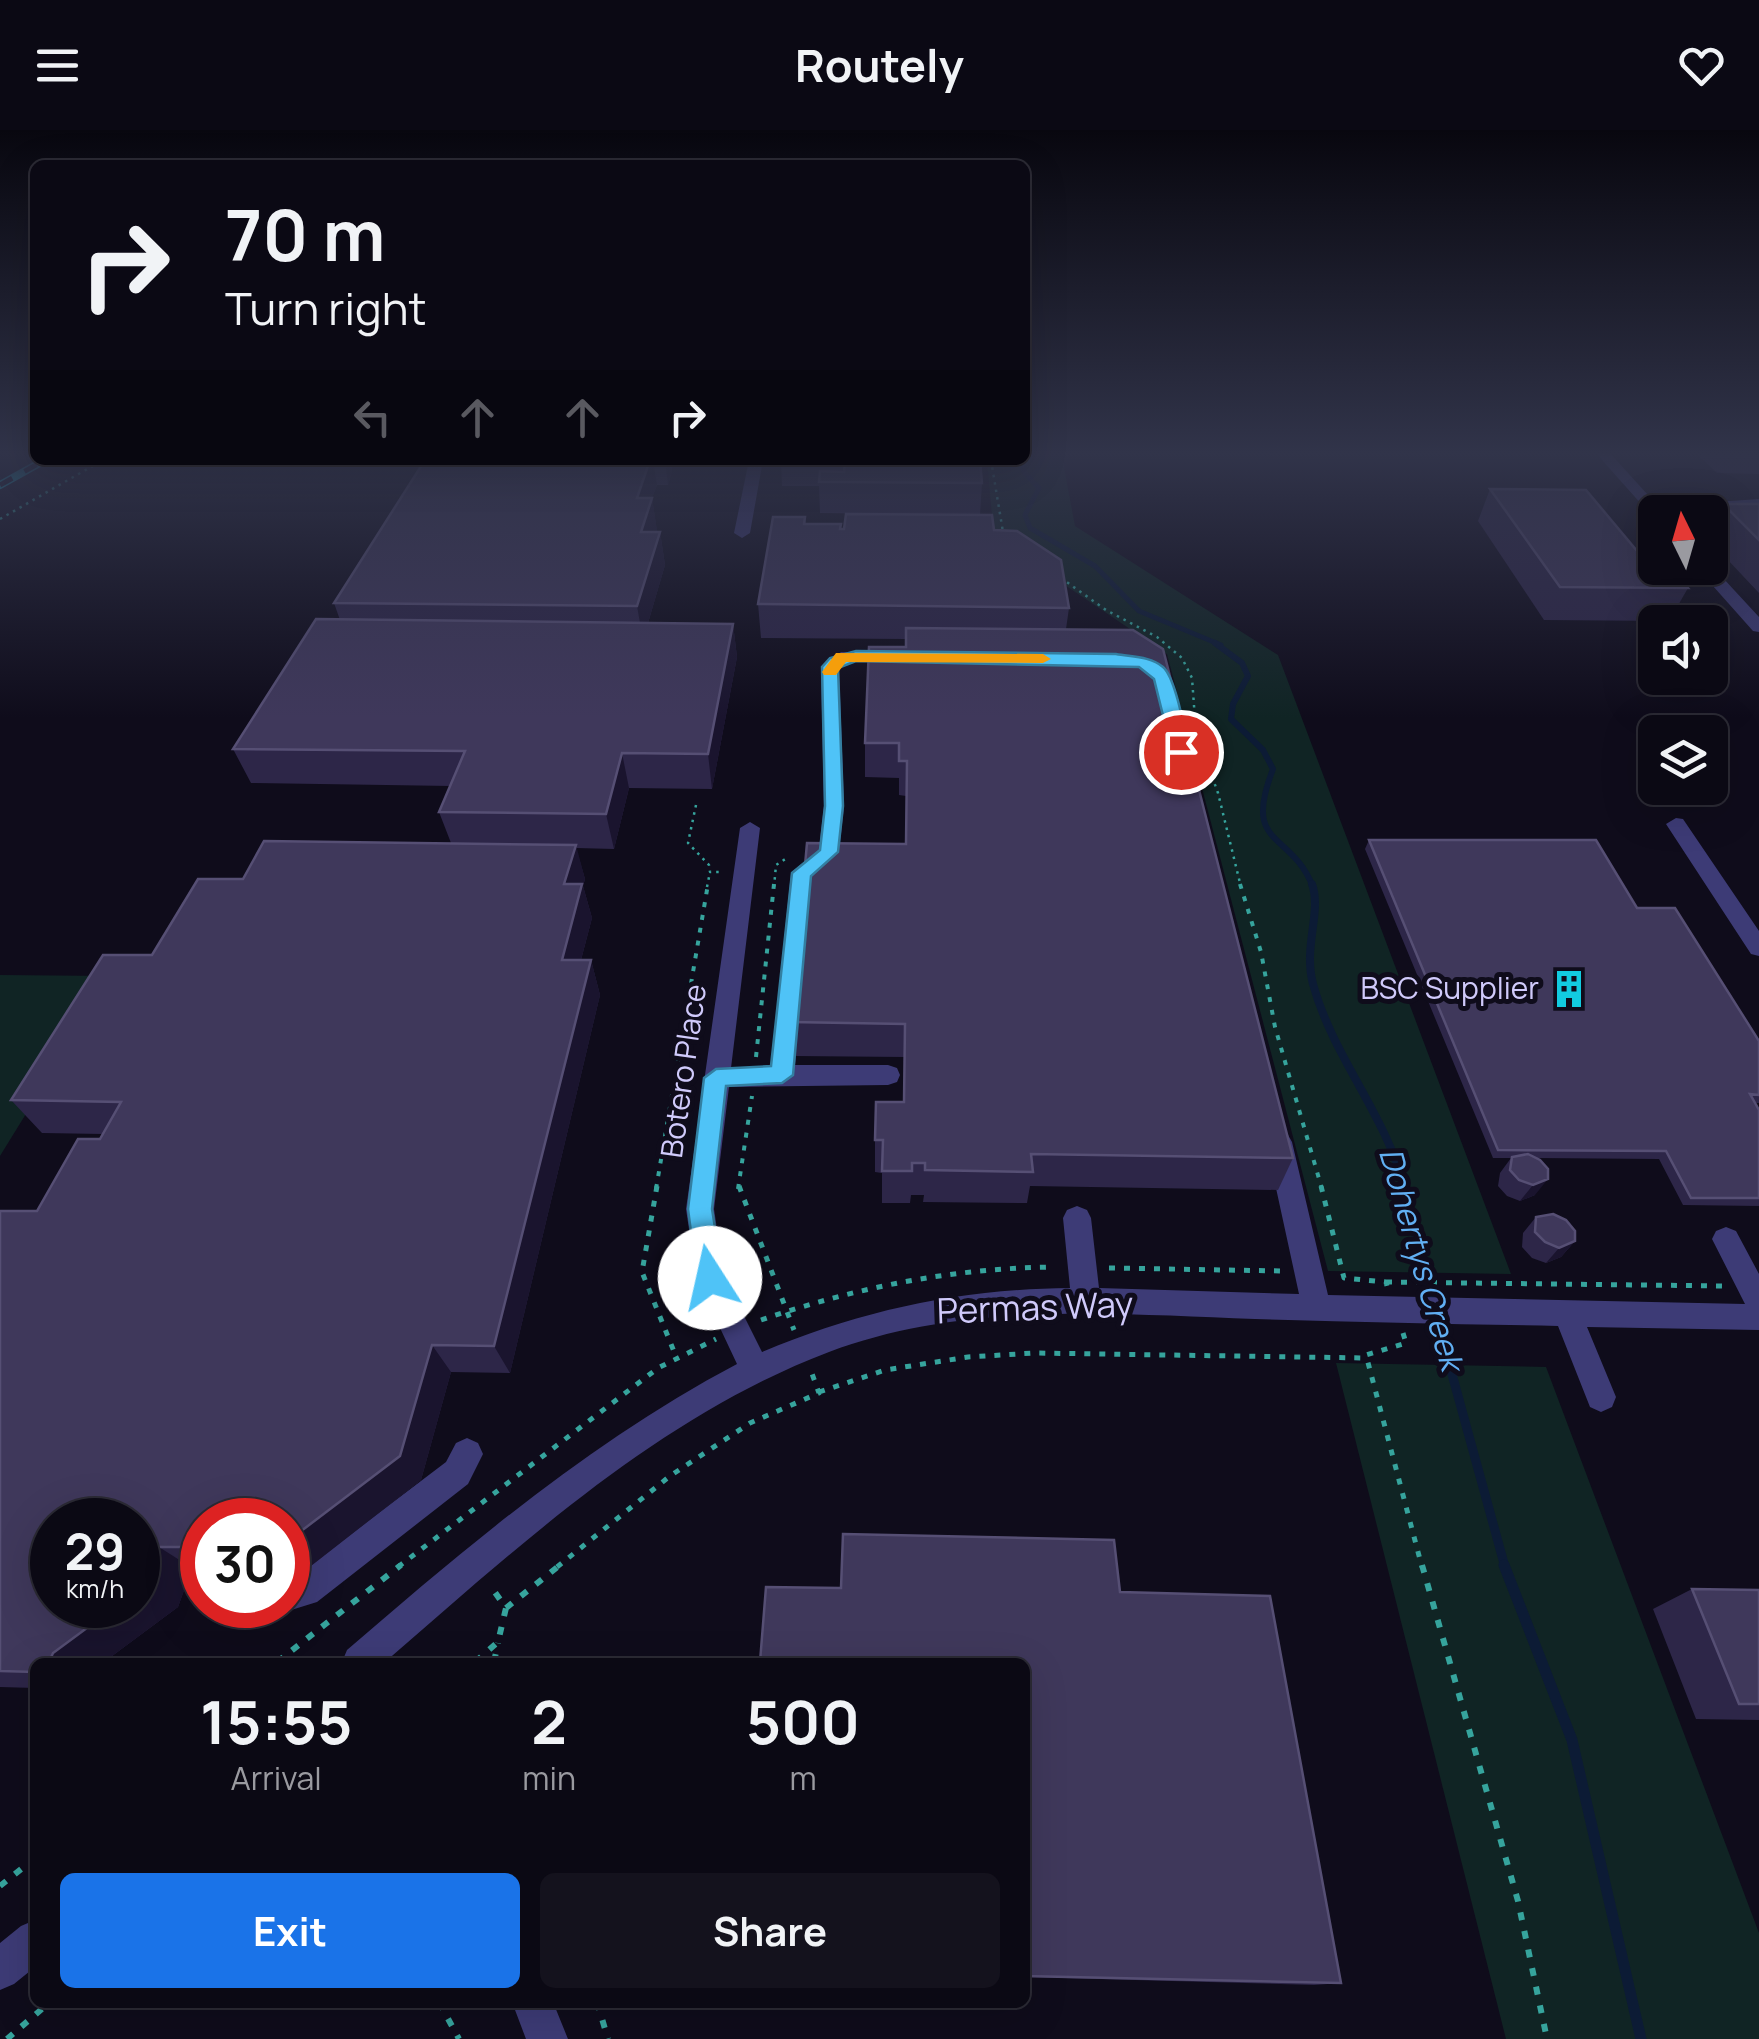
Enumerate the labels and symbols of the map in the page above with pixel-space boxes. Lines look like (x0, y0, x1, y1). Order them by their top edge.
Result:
north arrow (1638, 495, 1728, 585)
pin (1139, 710, 1224, 795)
place label: BSC Supplier (1360, 967, 1539, 1008)
building icon: BSC Supplier (1548, 968, 1590, 1010)
street label: Botero Place (650, 981, 715, 1160)
water label: Dohertys Creek (1369, 1142, 1476, 1379)
position arrow (658, 1226, 762, 1330)
street label: Permas Way (936, 1280, 1134, 1334)
speed limit sign: 30 (180, 1498, 310, 1628)

